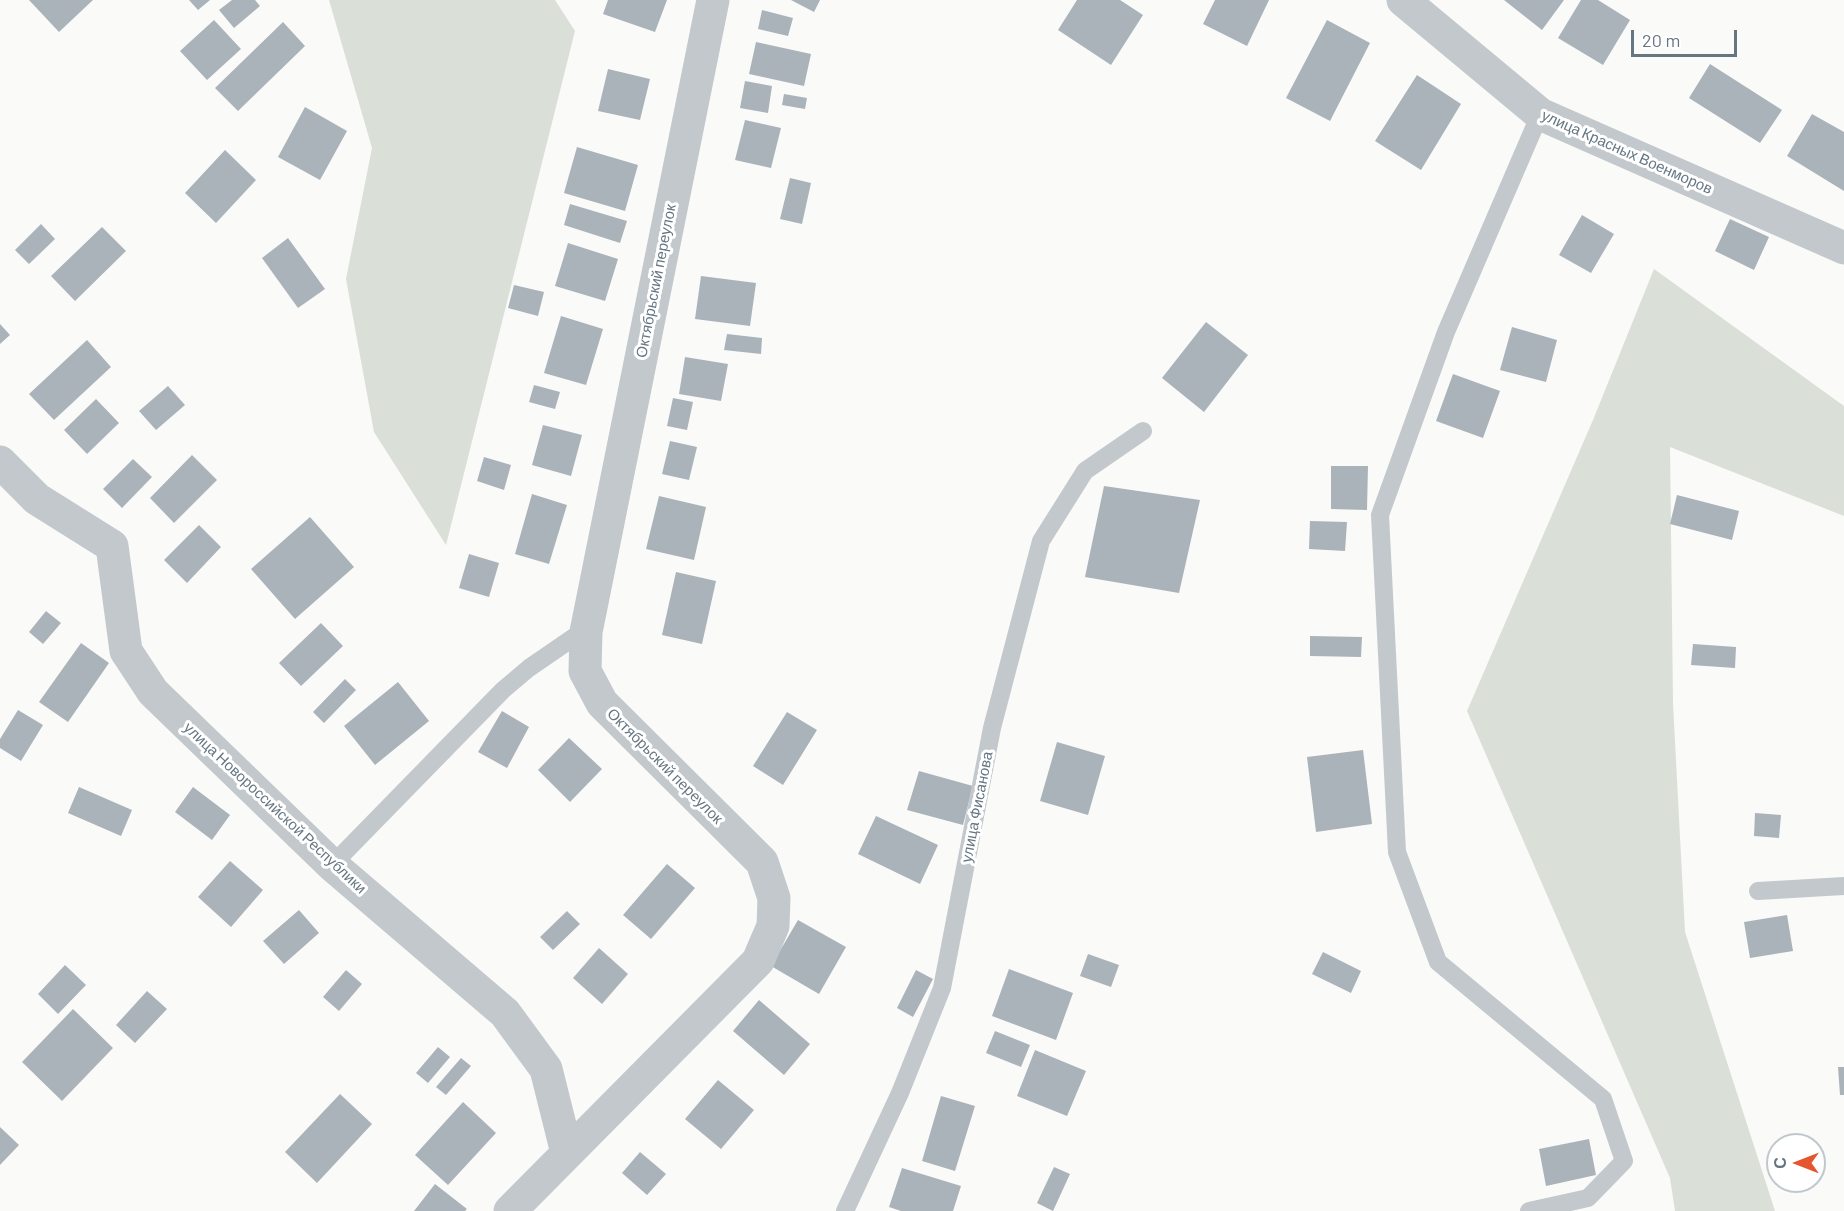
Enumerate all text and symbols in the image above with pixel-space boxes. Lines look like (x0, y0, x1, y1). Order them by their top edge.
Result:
scale bar (1634, 18, 1740, 56)
text: 20 m (1642, 29, 1680, 51)
street label: улица Красных Военморов (1539, 106, 1715, 198)
street label: Октябрьский переулок (632, 203, 680, 359)
street label: Октябрьский переулок (604, 705, 726, 827)
street label: улица Новороссийской Республики (180, 719, 370, 897)
street label: улица Фисанова (957, 750, 997, 864)
north arrow (1766, 1133, 1826, 1193)
text: С (1770, 1157, 1789, 1169)

